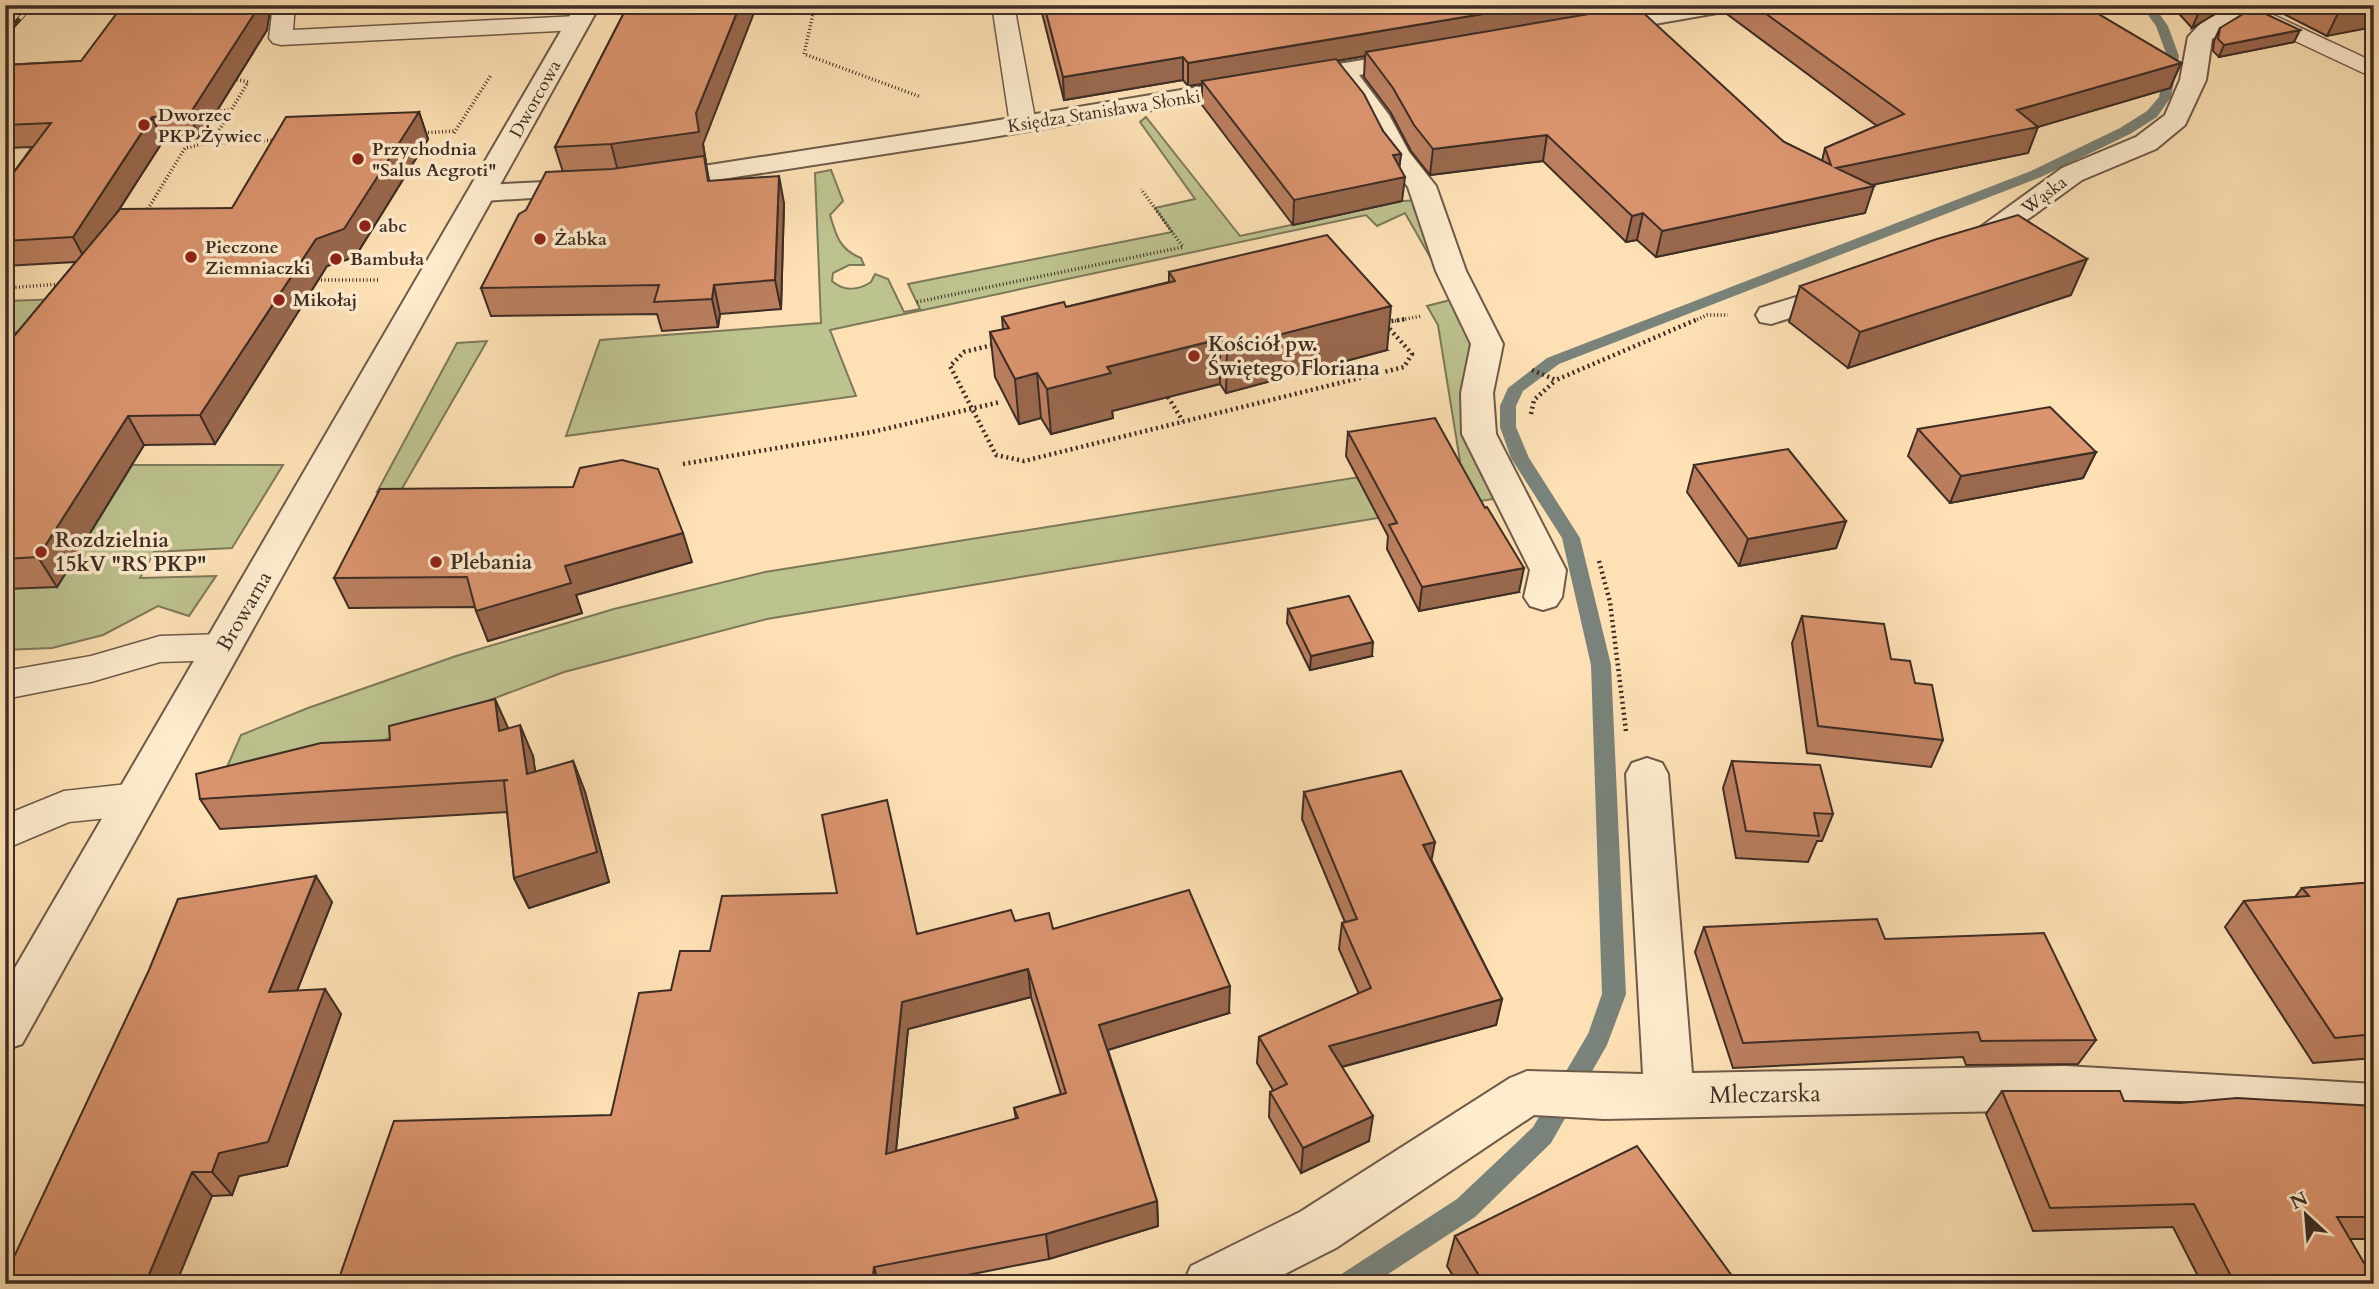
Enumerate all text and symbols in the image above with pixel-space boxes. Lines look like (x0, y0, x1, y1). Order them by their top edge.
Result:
street label: Dworcowa (504, 56, 567, 143)
street label: Księdza Stanisława Słonki (1006, 84, 1202, 139)
place label: Dworzec PKP Żywiec (158, 103, 262, 149)
marker: Dworzec PKP Żywiec (136, 117, 152, 133)
place label: Przychodnia "Salus Aegroti" (372, 137, 497, 183)
marker: Przychodnia "Salus Aegroti" (350, 151, 366, 167)
street label: Wąska (2016, 170, 2072, 221)
place label: abc (379, 214, 407, 239)
marker: abc (357, 218, 373, 234)
place label: Żabka (554, 227, 607, 252)
marker: Żabka (532, 231, 548, 247)
place label: Pieczone Ziemniaczki (205, 235, 311, 281)
place label: Bambuła (350, 247, 424, 272)
marker: Pieczone Ziemniaczki (183, 249, 199, 265)
marker: Bambuła (328, 251, 344, 267)
place label: Mikołaj (293, 288, 357, 313)
marker: Mikołaj (271, 292, 287, 308)
place label: Kościół pw. Świętego Floriana (1208, 330, 1380, 383)
marker: Kościół pw. Świętego Floriana (1186, 348, 1202, 364)
place label: Rozdzielnia 15kV "RS PKP" (55, 526, 207, 579)
marker: Rozdzielnia 15kV "RS PKP" (33, 544, 49, 560)
place label: Plebania (450, 548, 533, 577)
marker: Plebania (428, 554, 444, 570)
street label: Browarna (210, 566, 279, 657)
street label: Mleczarska (1709, 1077, 1822, 1112)
north arrow (2270, 1180, 2340, 1250)
text: N (2286, 1185, 2313, 1216)

